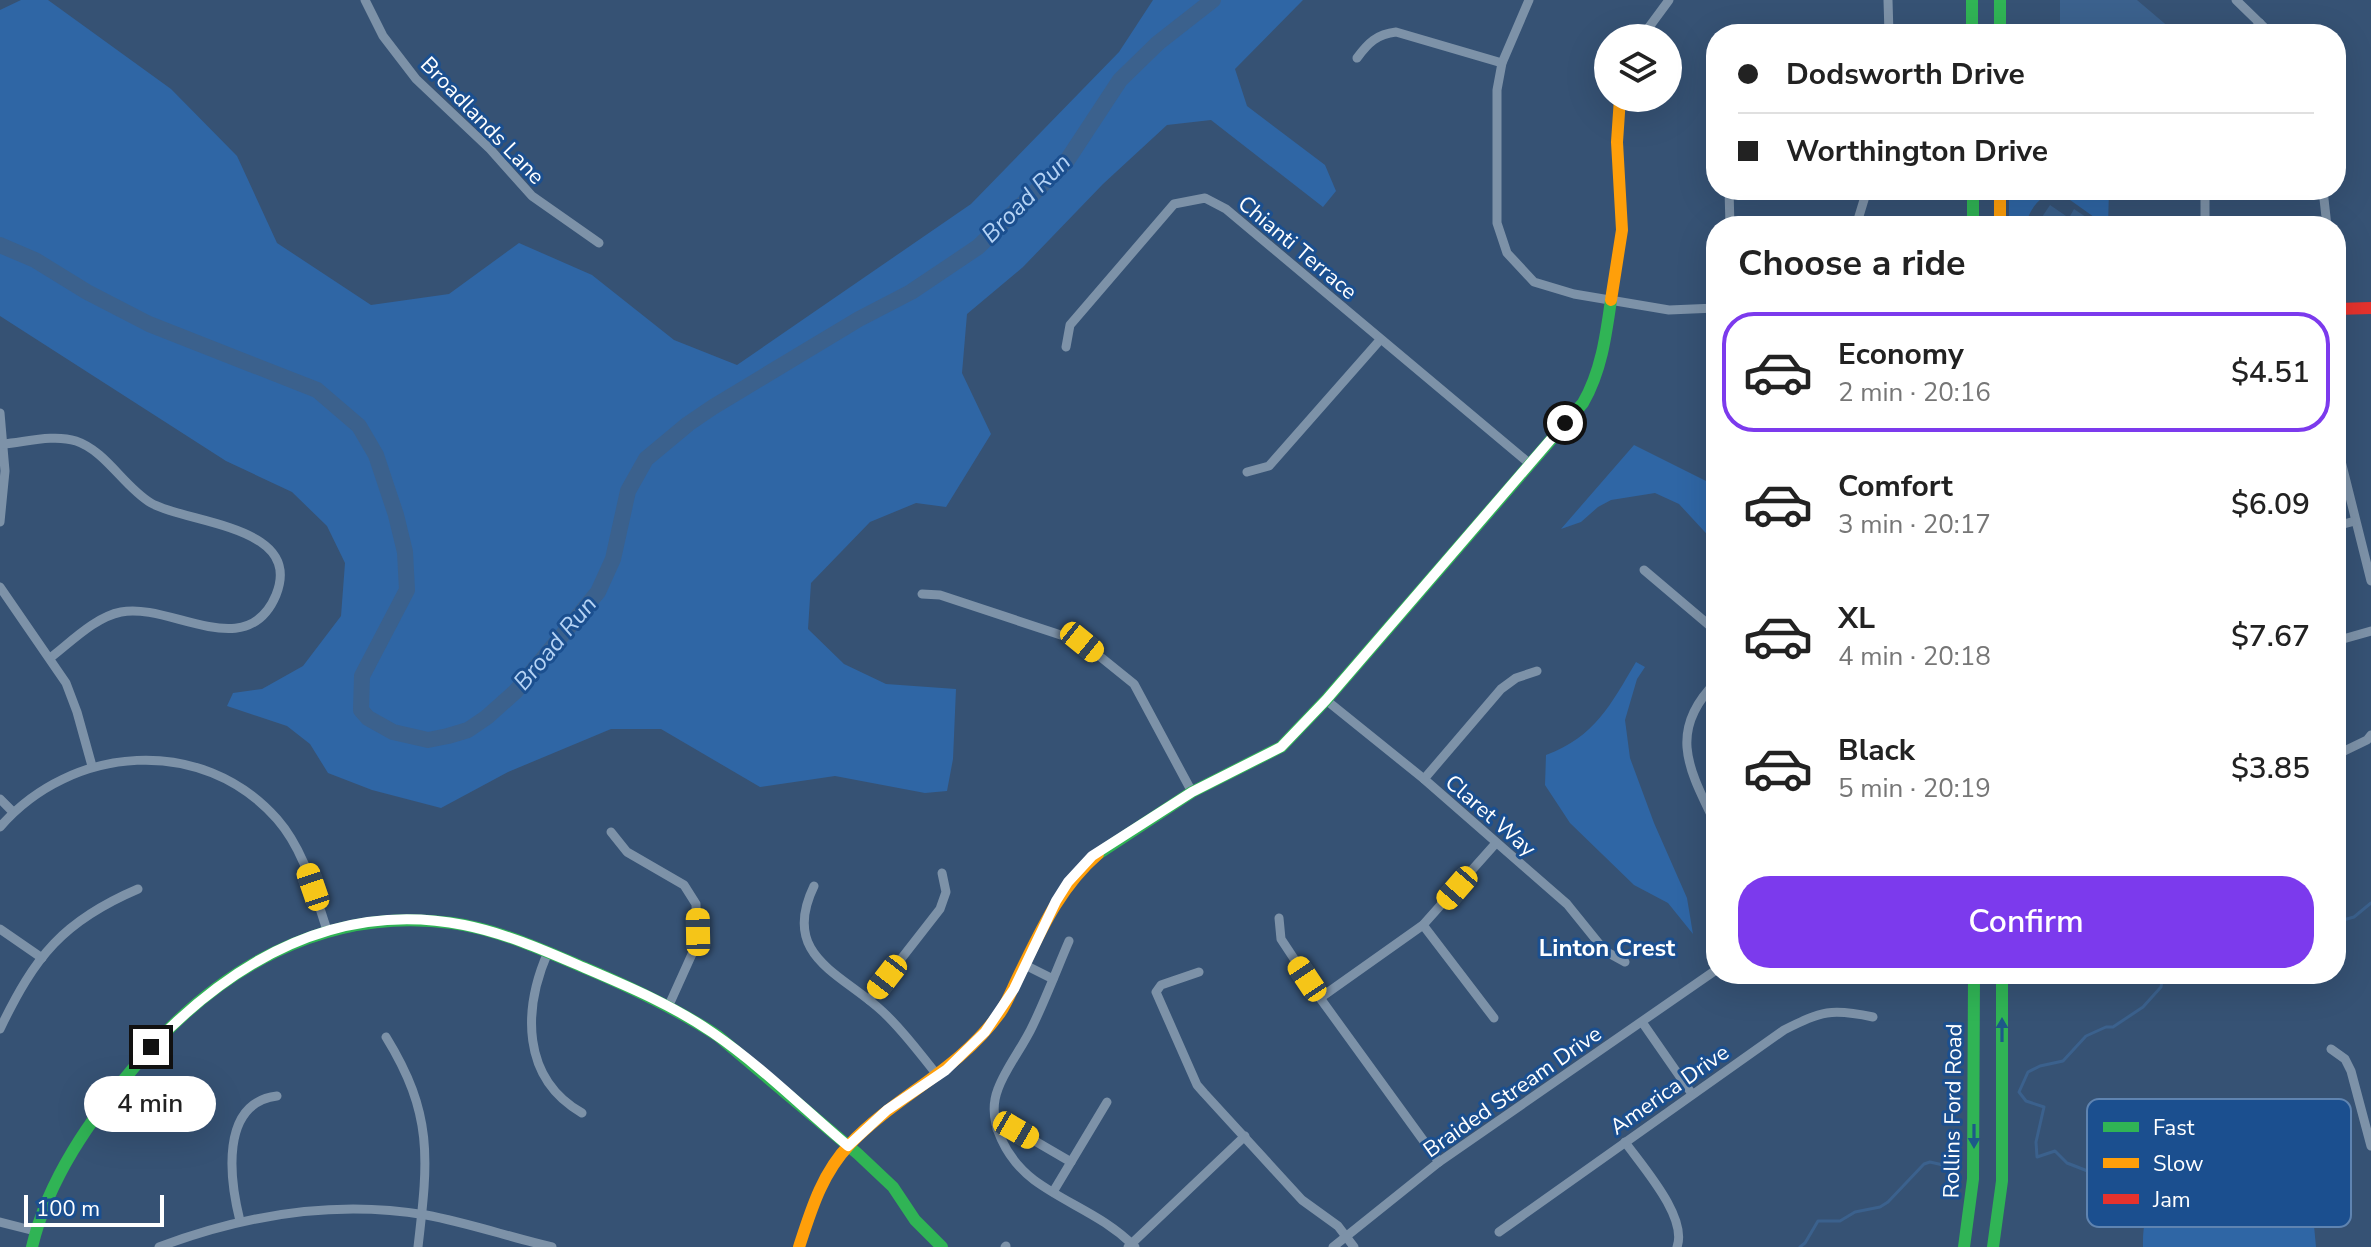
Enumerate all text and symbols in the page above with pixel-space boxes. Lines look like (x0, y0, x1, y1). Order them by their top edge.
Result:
map controls (1594, 24, 1682, 112)
button: layers (1594, 24, 1682, 112)
street label: Broadlands Lane (414, 50, 551, 191)
text: Dodsworth Drive (1786, 54, 2025, 95)
text: Worthington Drive (1786, 131, 2048, 172)
water label: Broad Run (974, 146, 1078, 250)
street label: Chianti Terrace (1231, 189, 1363, 307)
text: Choose a ride (1738, 239, 1966, 288)
text: Economy (1838, 334, 1964, 375)
icon: car (1742, 336, 1814, 408)
text: $4.51 (2231, 352, 2310, 393)
text: 2 min · 20:16 (1838, 375, 1991, 410)
route start (1547, 405, 1583, 441)
text: Comfort (1838, 466, 1953, 507)
icon: car (1742, 468, 1814, 540)
text: $6.09 (2231, 484, 2310, 525)
text: 3 min · 20:17 (1838, 507, 1991, 542)
water label: Broad Run (506, 589, 604, 697)
text: XL (1838, 598, 1875, 639)
icon: car (1742, 600, 1814, 672)
text: $7.67 (2231, 616, 2310, 657)
car (1056, 618, 1108, 666)
text: 4 min · 20:18 (1838, 639, 1991, 674)
text: Black (1838, 730, 1915, 771)
icon: car (1742, 732, 1814, 804)
text: $3.85 (2231, 748, 2310, 789)
street label: Claret Way (1438, 768, 1543, 864)
text: 5 min · 20:19 (1838, 771, 1991, 806)
car (294, 860, 332, 914)
car (1432, 862, 1482, 914)
button: Confirm (1738, 876, 2314, 968)
car (686, 908, 710, 956)
district label: Linton Crest (1539, 932, 1676, 964)
car (863, 951, 911, 1003)
car (1284, 952, 1330, 1006)
one-way arrow (1996, 1017, 2008, 1042)
street label: Braided Stream Drive (1417, 1019, 1608, 1165)
street label: Rollins Ford Road (1936, 1023, 1970, 1199)
route end (133, 1029, 169, 1065)
street label: America Drive (1604, 1038, 1735, 1142)
callout: 4 min (85, 1075, 217, 1131)
text: 4 min (117, 1086, 183, 1121)
legend (2087, 1099, 2351, 1227)
car (989, 1108, 1043, 1152)
text: Fast (2153, 1113, 2195, 1143)
one-way arrow (1968, 1124, 1980, 1149)
text: Slow (2153, 1149, 2204, 1179)
text: Jam (2152, 1185, 2191, 1215)
scale bar (24, 1191, 164, 1227)
text: 100 m (36, 1194, 100, 1224)

